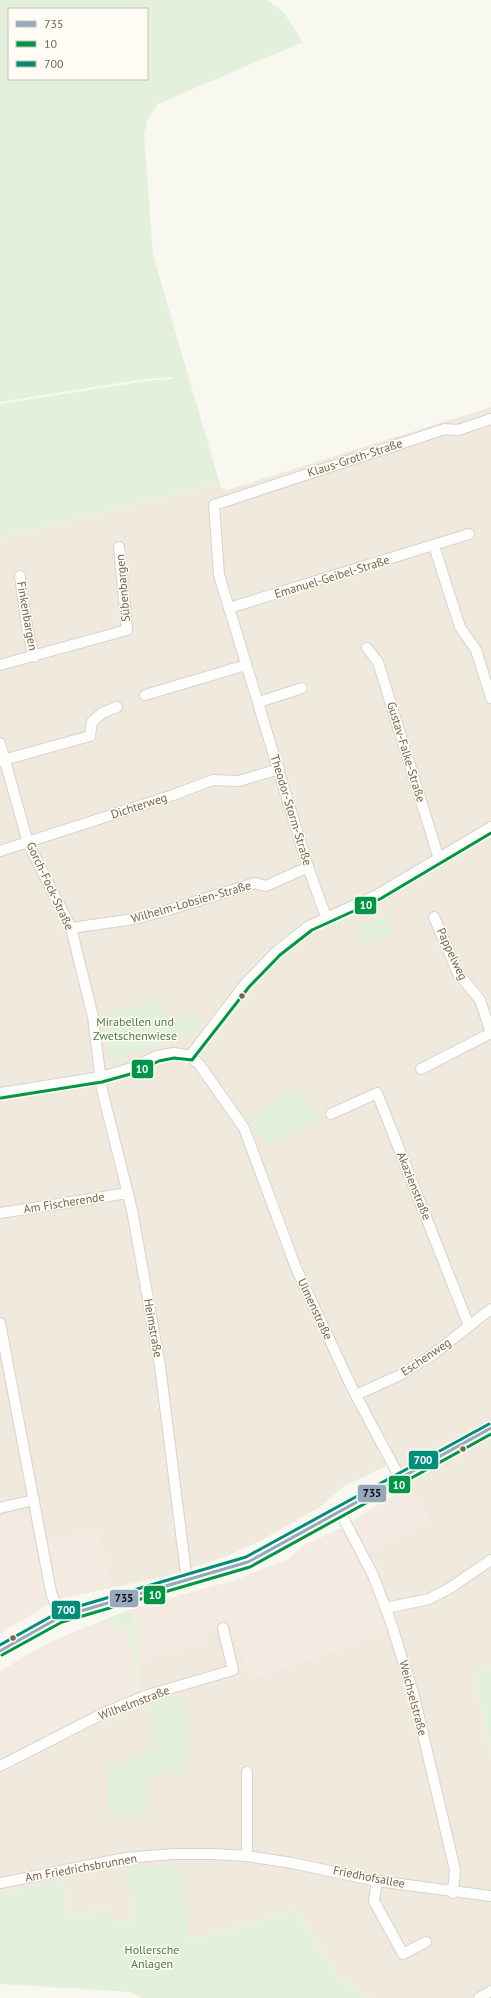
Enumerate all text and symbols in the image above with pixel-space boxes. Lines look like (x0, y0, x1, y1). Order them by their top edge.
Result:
legend (8, 8, 148, 80)
text: 735 (44, 16, 64, 31)
text: 10 (44, 36, 58, 51)
text: 700 (44, 56, 64, 71)
street label: Klaus-Groth-Straße (305, 435, 404, 480)
street label: Emanuel-Geibel-Straße (272, 552, 391, 601)
street label: Sübenbargen (112, 554, 133, 622)
street label: Finkenbargen (14, 580, 41, 652)
street label: Gustav-Falke-Straße (384, 700, 429, 804)
street label: Theodor-Storm-Straße (267, 752, 316, 867)
street label: Dichterweg (109, 789, 169, 822)
street label: Gorch-Fock-Straße (23, 839, 77, 932)
street label: Wilhelm-Lobsien-Straße (129, 877, 253, 926)
line badge: 10 (354, 896, 377, 915)
text: 10 (360, 898, 372, 912)
street label: Pappelweg (434, 925, 471, 982)
unlabelled marker (237, 991, 247, 1001)
park label: Mirabellen und Zwetschenwiese (93, 1014, 177, 1043)
line badge: 10 (131, 1059, 154, 1079)
text: 10 (136, 1062, 148, 1076)
street label: Akazienstraße (394, 1149, 435, 1222)
street label: Am Fischerende (22, 1189, 105, 1216)
street label: Ulmenstraße (295, 1276, 336, 1342)
street label: Heimstraße (141, 1297, 166, 1359)
street label: Eschenweg (398, 1334, 454, 1379)
unlabelled marker (458, 1444, 468, 1454)
line badge: 700 (408, 1450, 439, 1470)
text: 700 (414, 1453, 432, 1467)
line badge: 10 (388, 1475, 411, 1494)
text: 10 (393, 1478, 405, 1492)
line badge: 735 (357, 1484, 387, 1503)
text: 735 (363, 1486, 381, 1500)
line badge: 10 (143, 1585, 166, 1605)
text: 10 (149, 1588, 161, 1602)
line badge: 735 (109, 1589, 139, 1608)
text: 735 (115, 1591, 133, 1605)
line badge: 700 (51, 1600, 81, 1620)
text: 700 (57, 1603, 75, 1617)
unlabelled marker (8, 1633, 18, 1643)
street label: Weichselstraße (396, 1658, 431, 1737)
street label: Wilhelmstraße (96, 1682, 171, 1723)
street label: Am Friedrichsbrunnen (24, 1850, 138, 1885)
street label: Friedhofsallee (332, 1862, 406, 1891)
park label: Hollersche Anlagen (125, 1942, 179, 1971)

